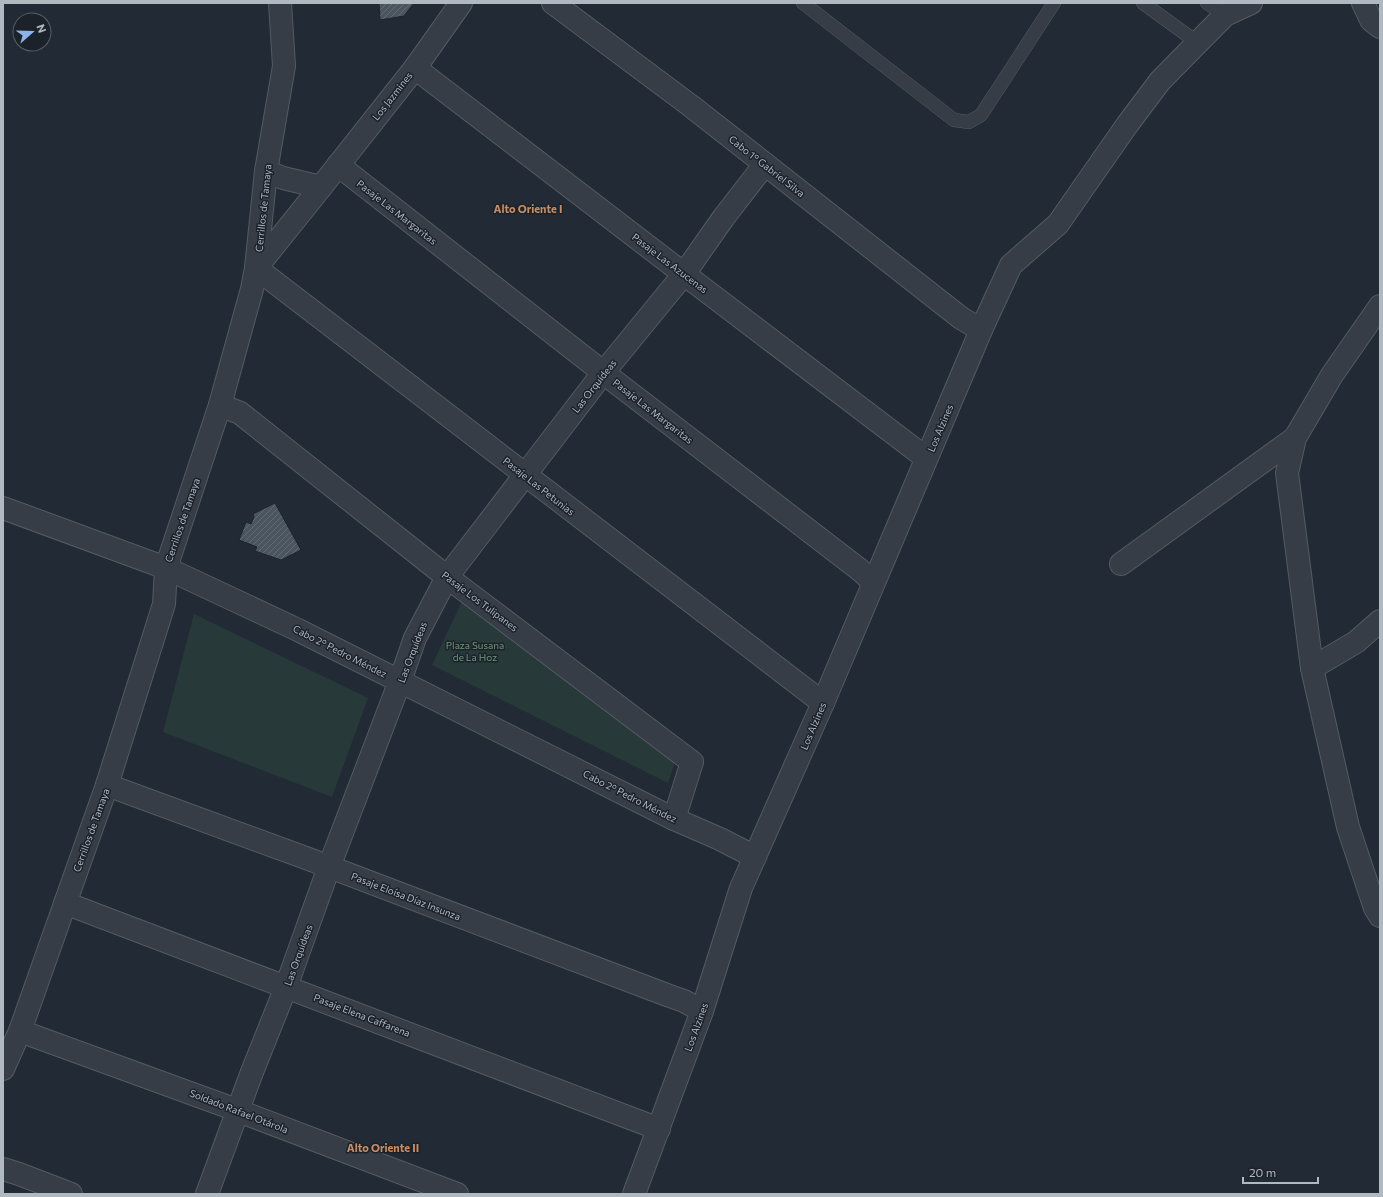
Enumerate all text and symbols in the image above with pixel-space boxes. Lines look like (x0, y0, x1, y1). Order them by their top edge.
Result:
north arrow (12, 12, 52, 52)
text: N (34, 22, 49, 35)
street label: Los Jazmines (369, 69, 415, 123)
street label: Cabo 1° Gabriel Silva (727, 133, 807, 199)
street label: Cerrillos de Tamaya (252, 164, 274, 252)
street label: Pasaje Las Margaritas (355, 177, 440, 247)
district label: Alto Oriente I (494, 202, 562, 215)
street label: Pasaje Las Azucenas (630, 231, 711, 296)
street label: Las Orquídeas (569, 357, 619, 415)
street label: Pasaje Las Margaritas (611, 376, 696, 446)
street label: Los Alzines (925, 402, 956, 454)
street label: Pasaje Las Petunias (501, 454, 578, 518)
street label: Cerrillos de Tamaya (162, 476, 202, 564)
street label: Pasaje Los Tulipanes (440, 569, 521, 634)
street label: Las Orquídeas (395, 619, 429, 684)
street label: Cabo 2° Pedro Méndez (291, 622, 389, 680)
park label: Plaza Susana de La Hoz (446, 639, 504, 663)
street label: Los Alzines (798, 700, 829, 752)
street label: Cabo 2° Pedro Méndez (581, 767, 679, 825)
street label: Cerrillos de Tamaya (70, 787, 112, 873)
street label: Pasaje Eloísa Díaz Insunza (350, 870, 462, 922)
street label: Las Orquídeas (281, 922, 315, 987)
street label: Pasaje Elena Caffarena (312, 991, 412, 1039)
street label: Los Alzines (682, 1001, 710, 1053)
street label: Soldado Rafael Otárola (188, 1087, 290, 1135)
district label: Alto Oriente II (347, 1141, 419, 1154)
scale bar (1243, 1159, 1318, 1185)
text: 20 m (1249, 1165, 1276, 1179)

